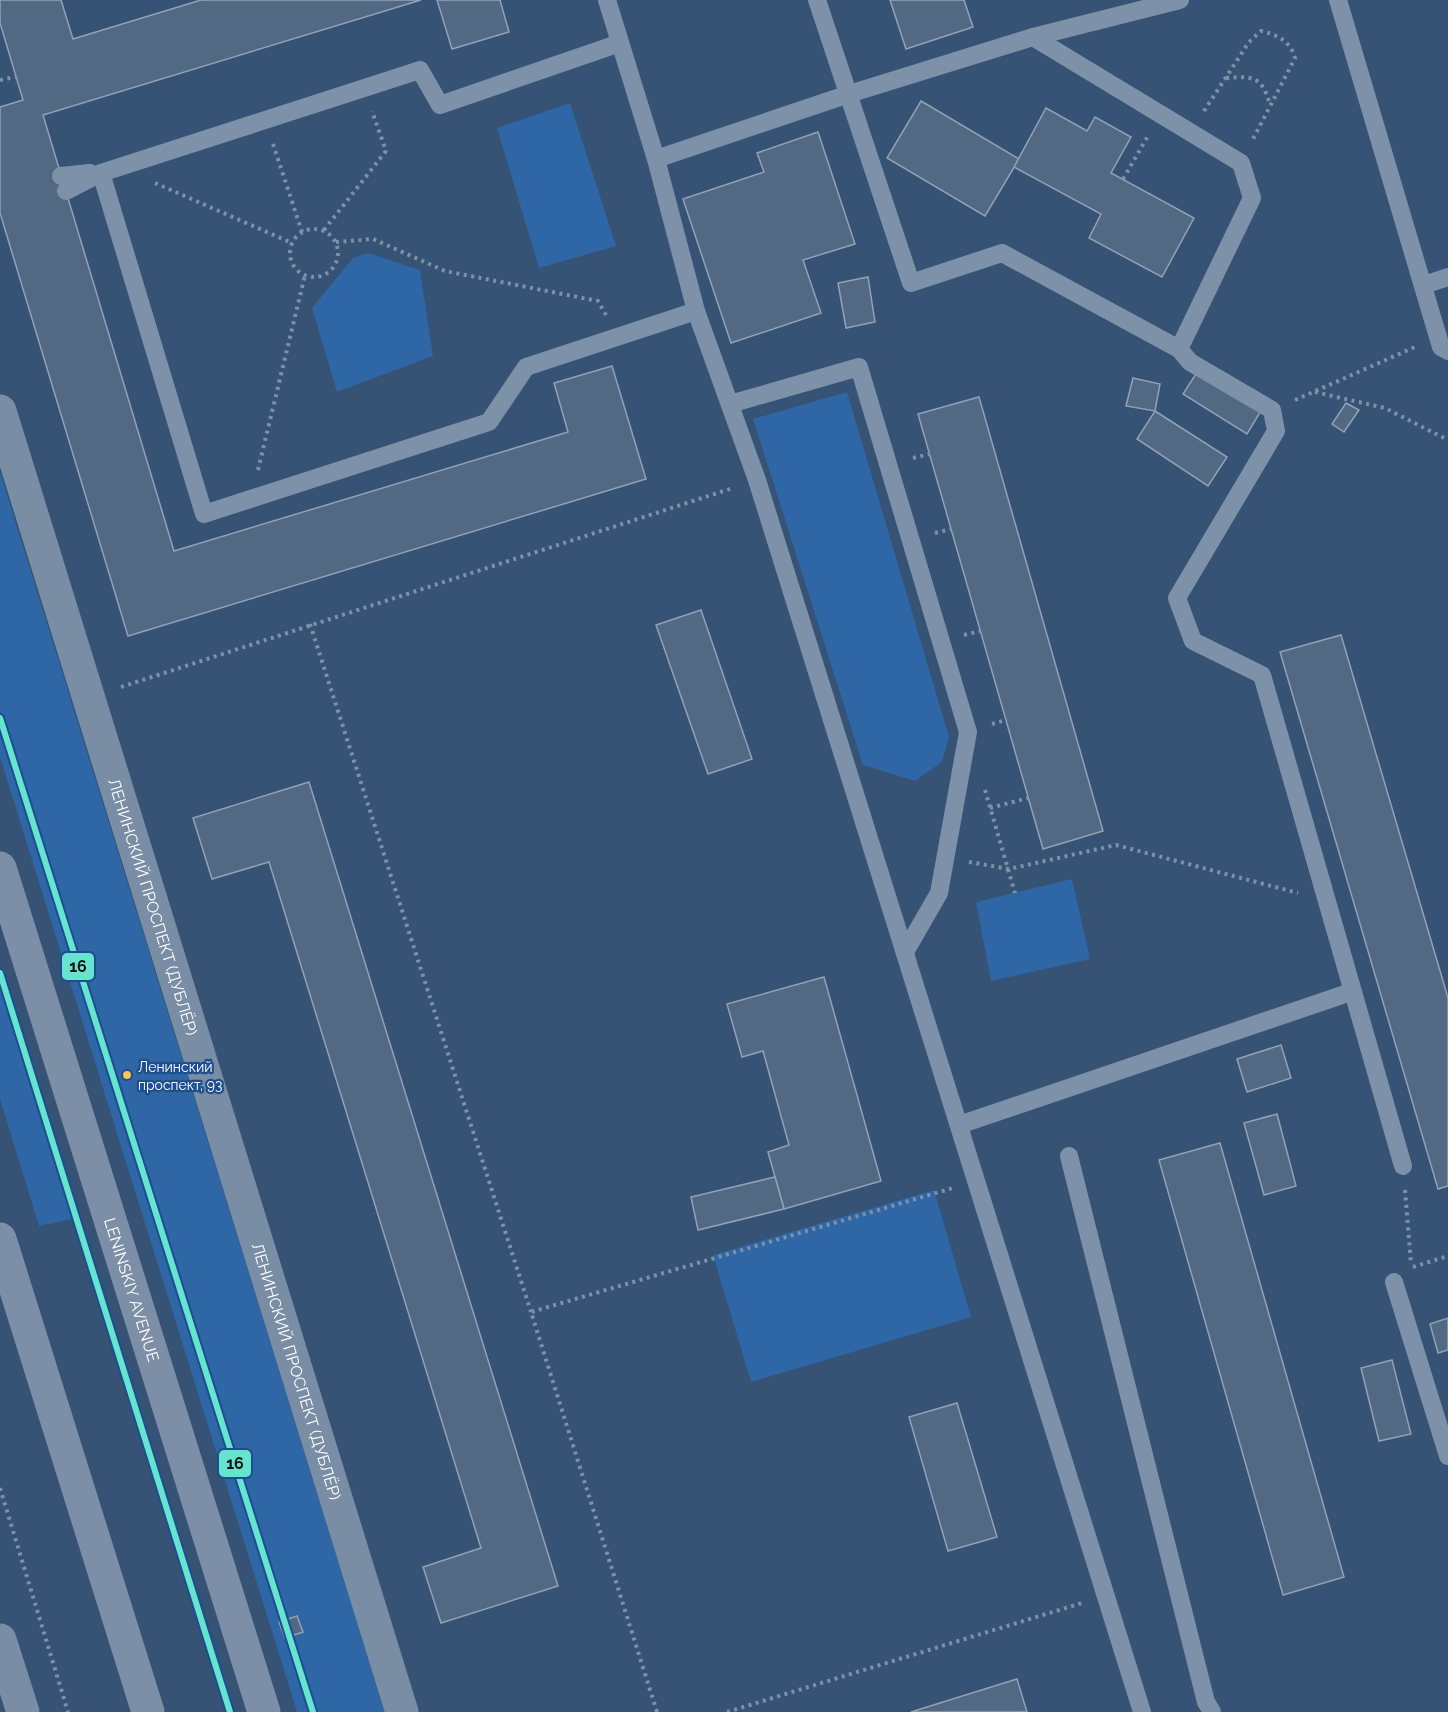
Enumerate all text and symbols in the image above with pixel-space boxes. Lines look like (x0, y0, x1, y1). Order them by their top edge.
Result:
street label: ЛЕНИНСКИЙ ПРОСПЕКТ (ДУБЛЁР) (105, 776, 202, 1038)
line badge: 16 (61, 952, 95, 981)
text: 16 (69, 957, 87, 976)
place label: Ленинский проспект, 93 (138, 1059, 223, 1093)
marker: Ленинский проспект, 93 (121, 1069, 133, 1081)
street label: LENINSKIY AVENUE (101, 1215, 163, 1364)
street label: ЛЕНИНСКИЙ ПРОСПЕКТ (ДУБЛЁР) (248, 1240, 345, 1502)
line badge: 16 (218, 1449, 252, 1478)
text: 16 (226, 1454, 244, 1473)

